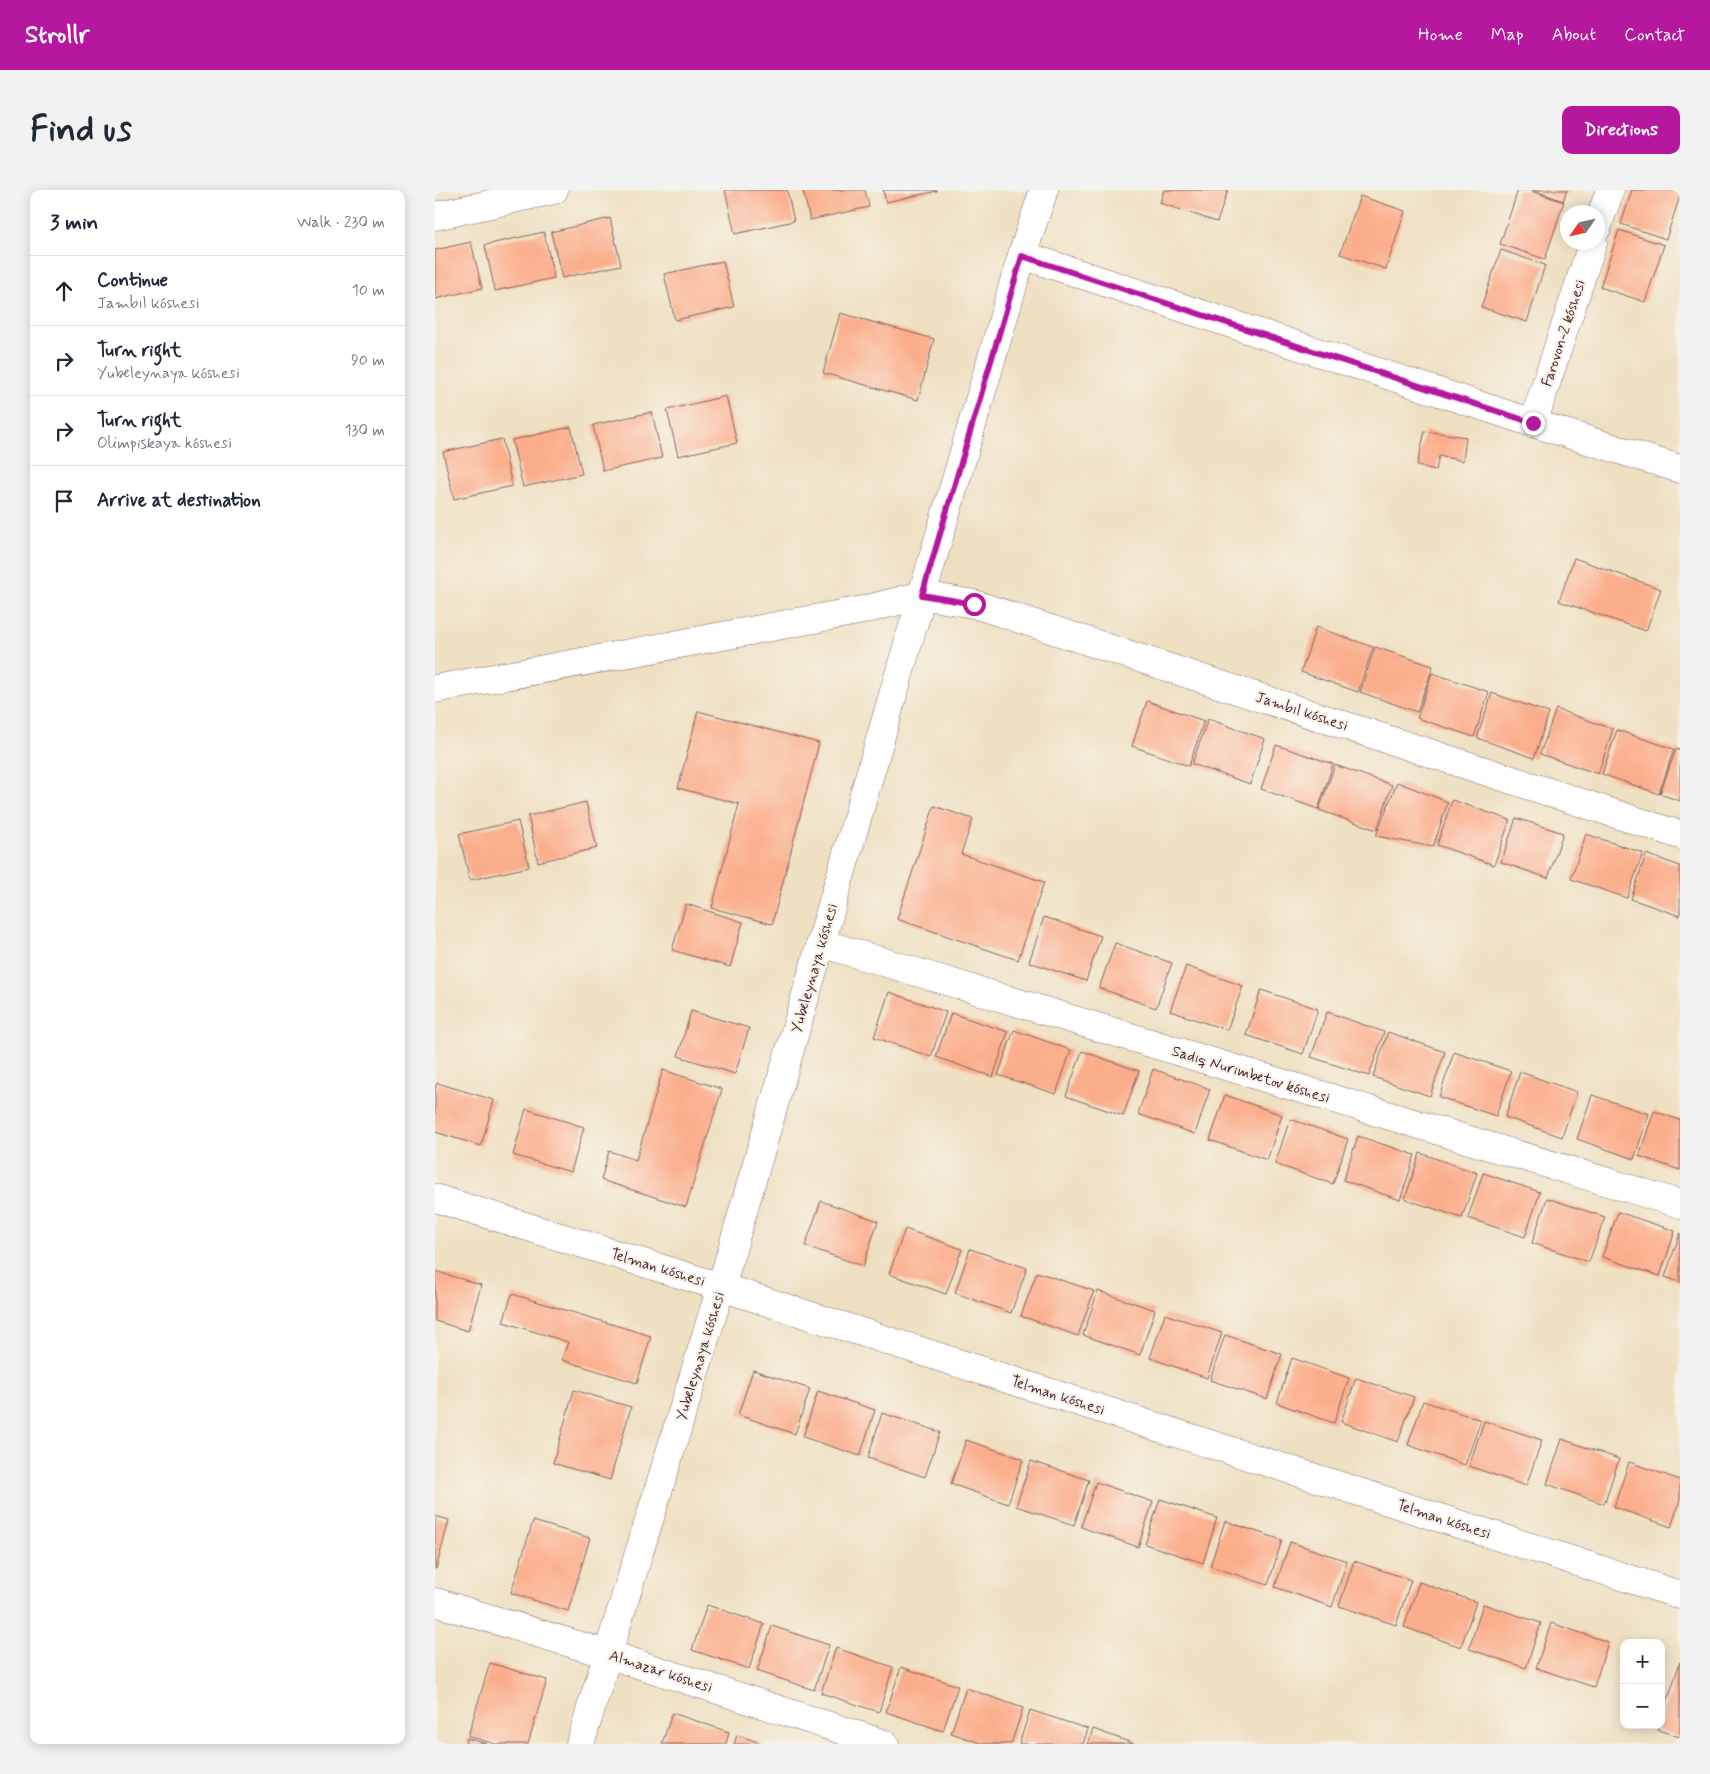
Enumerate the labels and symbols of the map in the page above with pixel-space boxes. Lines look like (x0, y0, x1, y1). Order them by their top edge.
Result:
north arrow (1560, 205, 1605, 250)
street label: Farovon-2 kóshesi (1537, 277, 1591, 389)
route end (1522, 412, 1545, 435)
route start (963, 593, 986, 616)
street label: Jambıl kóshesi (1253, 688, 1350, 736)
street label: Yubeleynaya kóshesi (787, 901, 843, 1035)
street label: Sadıq Nurımbetov kóshesi (1169, 1041, 1332, 1109)
street label: Telman kóshesi (608, 1244, 707, 1292)
street label: Yubeleynaya kóshesi (672, 1289, 730, 1423)
street label: Telman kóshesi (1008, 1371, 1107, 1421)
street label: Telman kóshesi (1394, 1495, 1493, 1545)
street label: Almazar kóshesi (606, 1646, 715, 1698)

